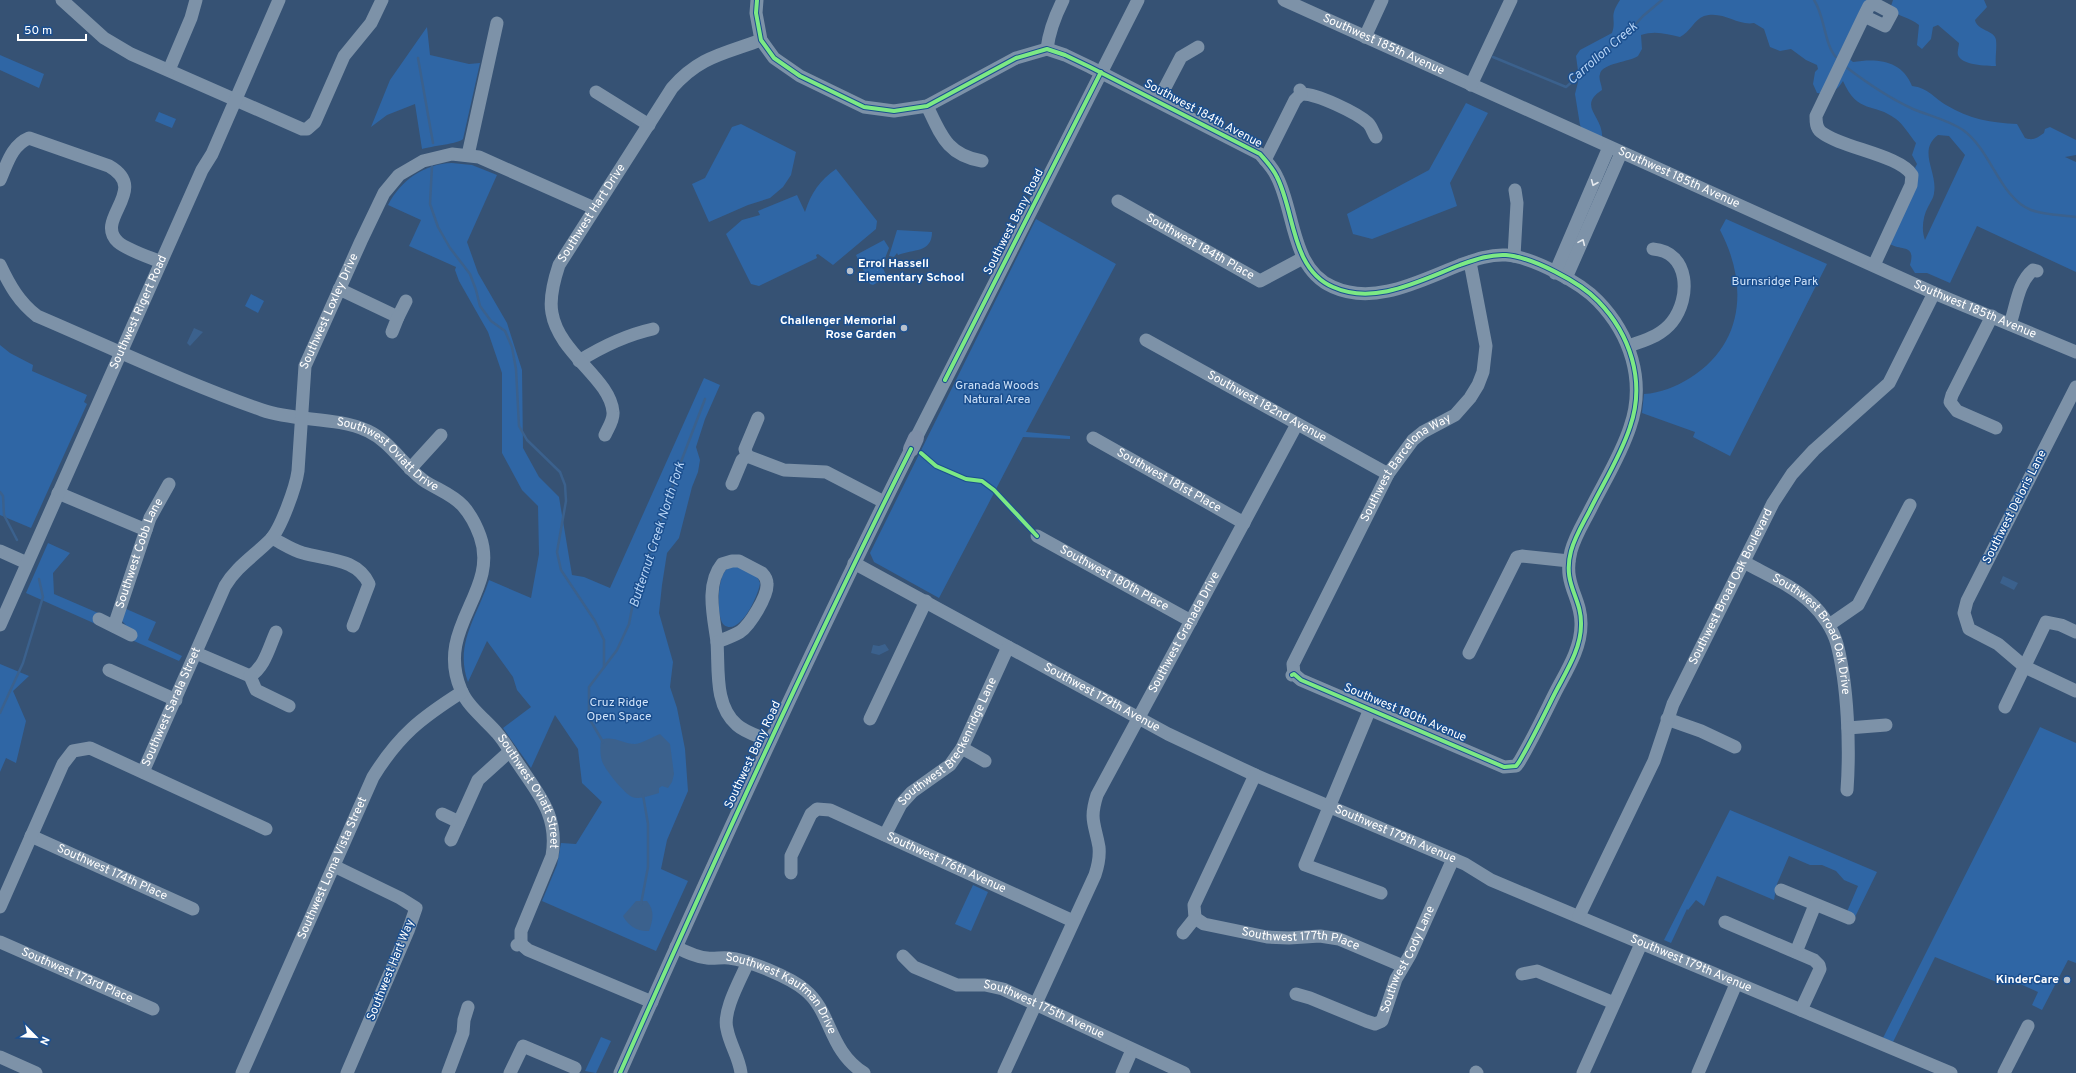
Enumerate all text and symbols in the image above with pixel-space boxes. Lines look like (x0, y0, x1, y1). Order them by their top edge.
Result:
street label: Southwest 185th Avenue (1320, 10, 1447, 79)
scale bar (18, 16, 86, 42)
water label: Carrollon Creek (1565, 19, 1642, 89)
text: 50 m (24, 23, 52, 39)
street label: Southwest 184th Avenue (1141, 76, 1265, 152)
street label: Southwest 185th Avenue (1615, 144, 1742, 212)
street label: Southwest Hart Drive (554, 161, 629, 266)
street label: Southwest Bany Road (980, 166, 1048, 278)
one-way arrow (1591, 178, 1599, 186)
street label: Southwest 184th Place (1143, 210, 1257, 284)
one-way arrow (1577, 239, 1585, 247)
street label: Southwest Loxley Drive (297, 251, 362, 372)
street label: Southwest Rigert Road (106, 253, 171, 372)
place label: Errol Hassell Elementary School (858, 256, 964, 286)
marker: Errol Hassell Elementary School (845, 266, 855, 276)
park label: Burnsridge Park (1732, 274, 1818, 290)
street label: Southwest 185th Avenue (1911, 277, 2039, 343)
place label: Challenger Memorial Rose Garden (780, 313, 896, 343)
marker: Challenger Memorial Rose Garden (899, 323, 909, 333)
street label: Southwest 182nd Avenue (1204, 367, 1329, 446)
park label: Granada Woods Natural Area (955, 378, 1039, 408)
street label: Southwest Barcelona Way (1357, 411, 1454, 525)
street label: Southwest Oviatt Drive (335, 414, 441, 495)
street label: Southwest 181st Place (1114, 445, 1224, 517)
street label: Southwest Deloris Lane (1979, 447, 2051, 567)
water label: Butternut Creek North Fork (627, 460, 689, 610)
street label: Southwest Cobb Lane (112, 495, 167, 611)
street label: Southwest Broad Oak Boulevard (1686, 506, 1777, 668)
street label: Southwest 180th Place (1057, 542, 1171, 615)
street label: Southwest Granada Drive (1145, 569, 1224, 696)
street label: Southwest Broad Oak Drive (1769, 570, 1853, 695)
street label: Southwest Sarala Street (138, 645, 205, 769)
street label: Southwest 179th Avenue (1041, 660, 1163, 736)
street label: Southwest Breckenridge Lane (895, 675, 1001, 810)
street label: Southwest 180th Avenue (1341, 680, 1469, 746)
park label: Cruz Ridge Open Space (586, 695, 652, 725)
street label: Southwest Bany Road (721, 699, 785, 811)
street label: Southwest Oviatt Street (493, 731, 561, 849)
street label: Southwest Loma Vista Street (294, 794, 371, 942)
street label: Southwest 179th Avenue (1332, 802, 1458, 867)
street label: Southwest 176th Avenue (884, 829, 1009, 897)
street label: Southwest 174th Place (54, 841, 170, 904)
street label: Southwest Cody Lane (1377, 903, 1439, 1015)
street label: Southwest Hart Way (363, 917, 419, 1023)
street label: Southwest 177th Place (1240, 924, 1362, 955)
street label: Southwest 179th Avenue (1628, 931, 1754, 996)
street label: Southwest 173rd Place (18, 944, 135, 1007)
street label: Southwest Kaufman Drive (725, 950, 840, 1037)
place label: KinderCare (1996, 972, 2059, 988)
marker: KinderCare (2062, 975, 2072, 985)
street label: Southwest 175th Avenue (982, 977, 1107, 1043)
north arrow (16, 1017, 56, 1057)
text: N (36, 1034, 52, 1047)

